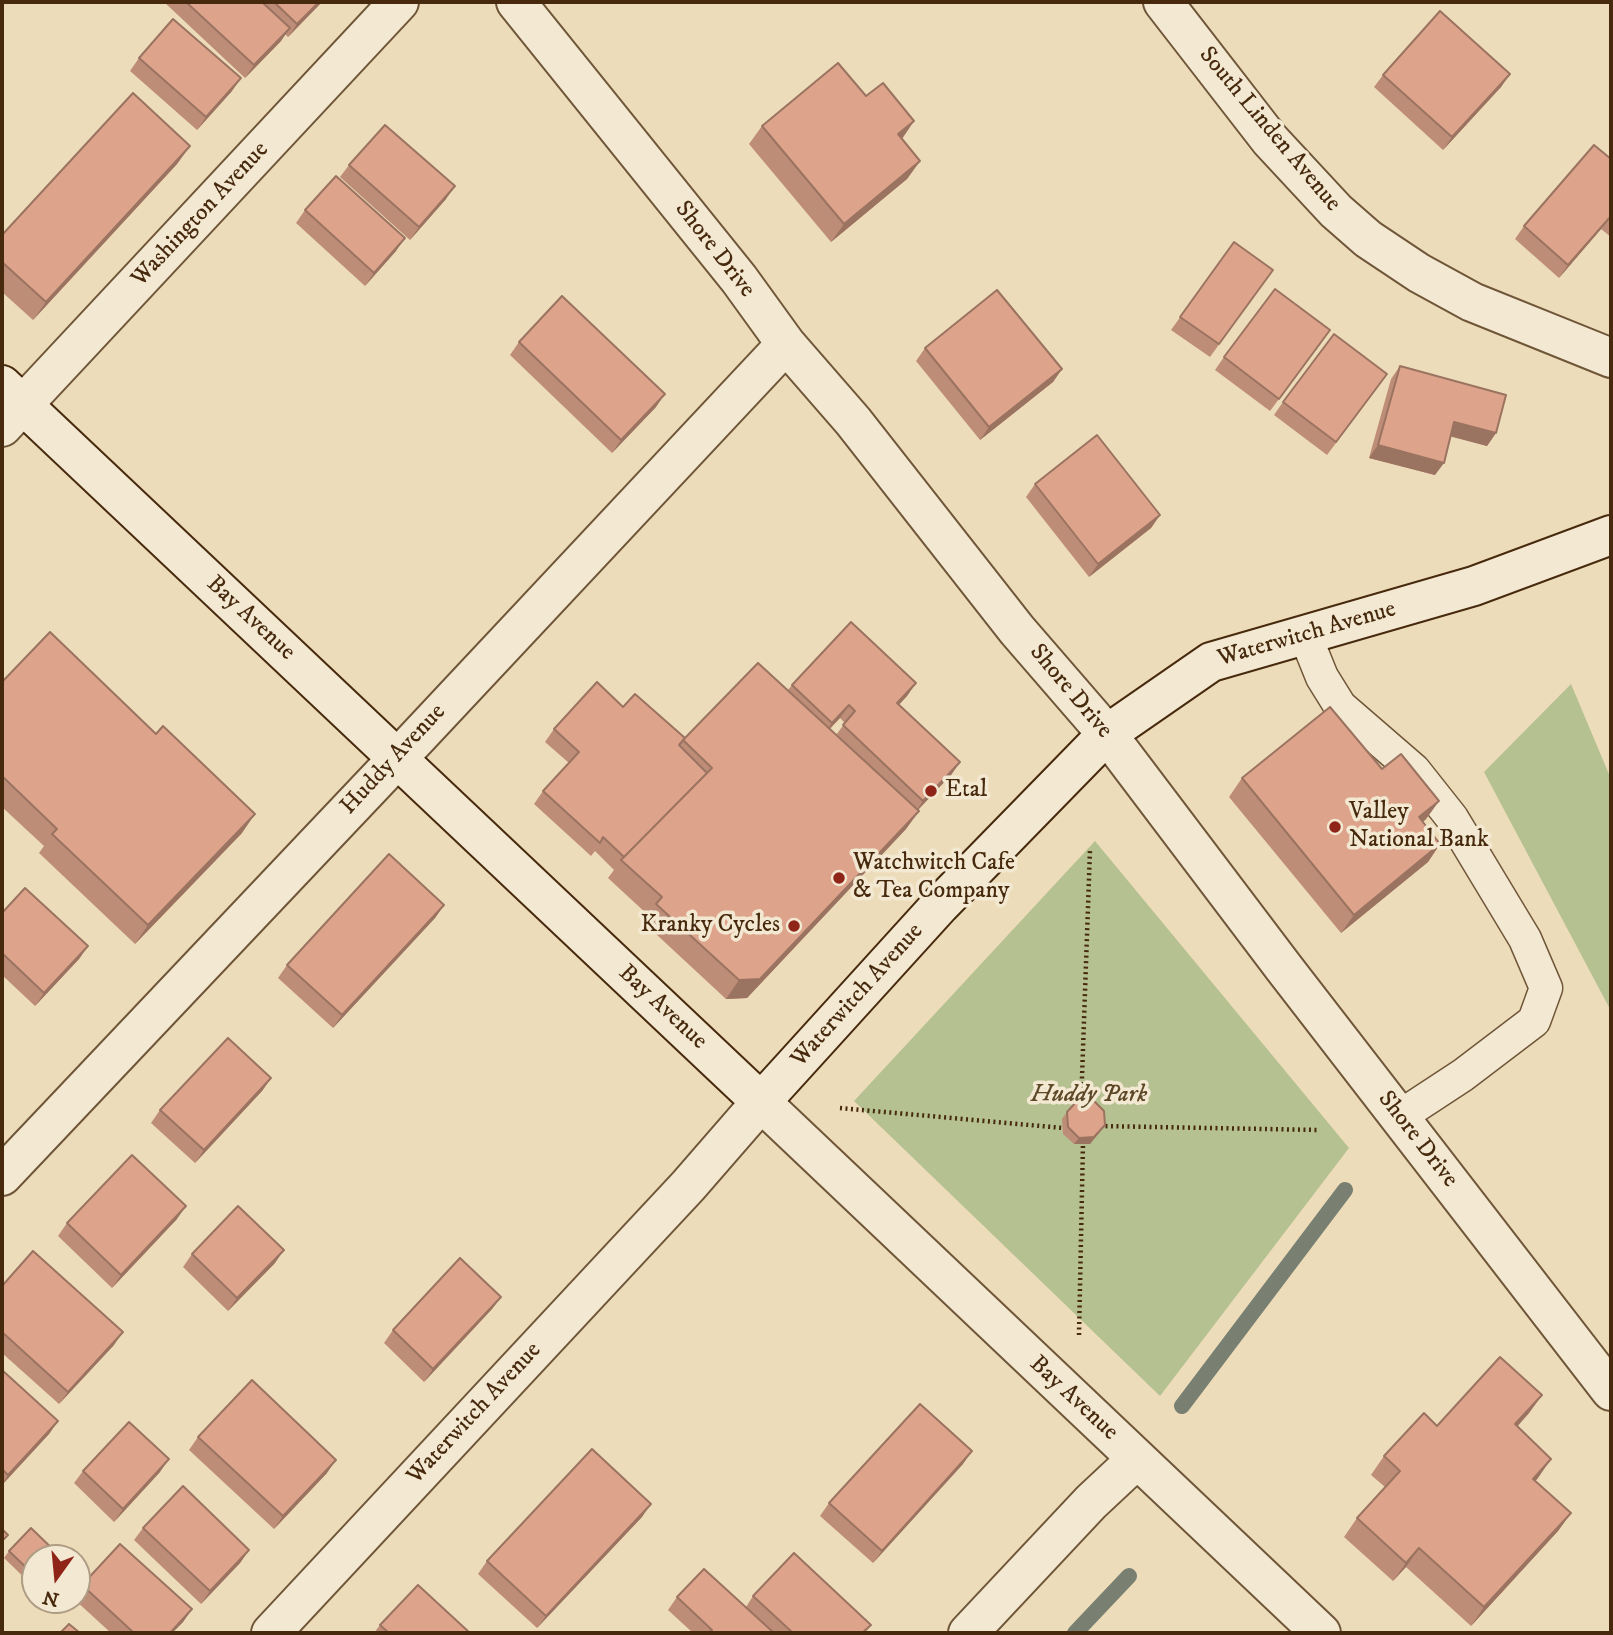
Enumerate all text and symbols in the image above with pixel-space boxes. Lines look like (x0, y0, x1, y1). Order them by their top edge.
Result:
street label: South Linden Avenue (1192, 42, 1346, 218)
street label: Washington Avenue (126, 136, 276, 294)
street label: Shore Drive (668, 196, 760, 304)
street label: Bay Avenue (200, 571, 300, 667)
street label: Waterwitch Avenue (1215, 596, 1399, 674)
street label: Shore Drive (1022, 639, 1118, 745)
street label: Huddy Avenue (335, 699, 453, 821)
place label: Etal (945, 777, 987, 805)
marker: Etal (923, 783, 939, 799)
place label: Valley National Bank (1349, 799, 1489, 855)
marker: Valley National Bank (1327, 819, 1343, 835)
place label: Watchwitch Cafe & Tea Company (853, 850, 1015, 906)
marker: Watchwitch Cafe & Tea Company (831, 870, 847, 886)
place label: Kranky Cycles (641, 912, 780, 940)
street label: Waterwitch Avenue (786, 918, 930, 1074)
marker: Kranky Cycles (786, 918, 802, 934)
street label: Bay Avenue (612, 960, 712, 1056)
park label: Huddy Park (1031, 1082, 1147, 1110)
street label: Shore Drive (1371, 1086, 1463, 1194)
street label: Waterwitch Avenue (402, 1337, 548, 1491)
street label: Bay Avenue (1023, 1351, 1123, 1447)
north arrow (21, 1544, 91, 1614)
text: N (40, 1585, 61, 1611)

